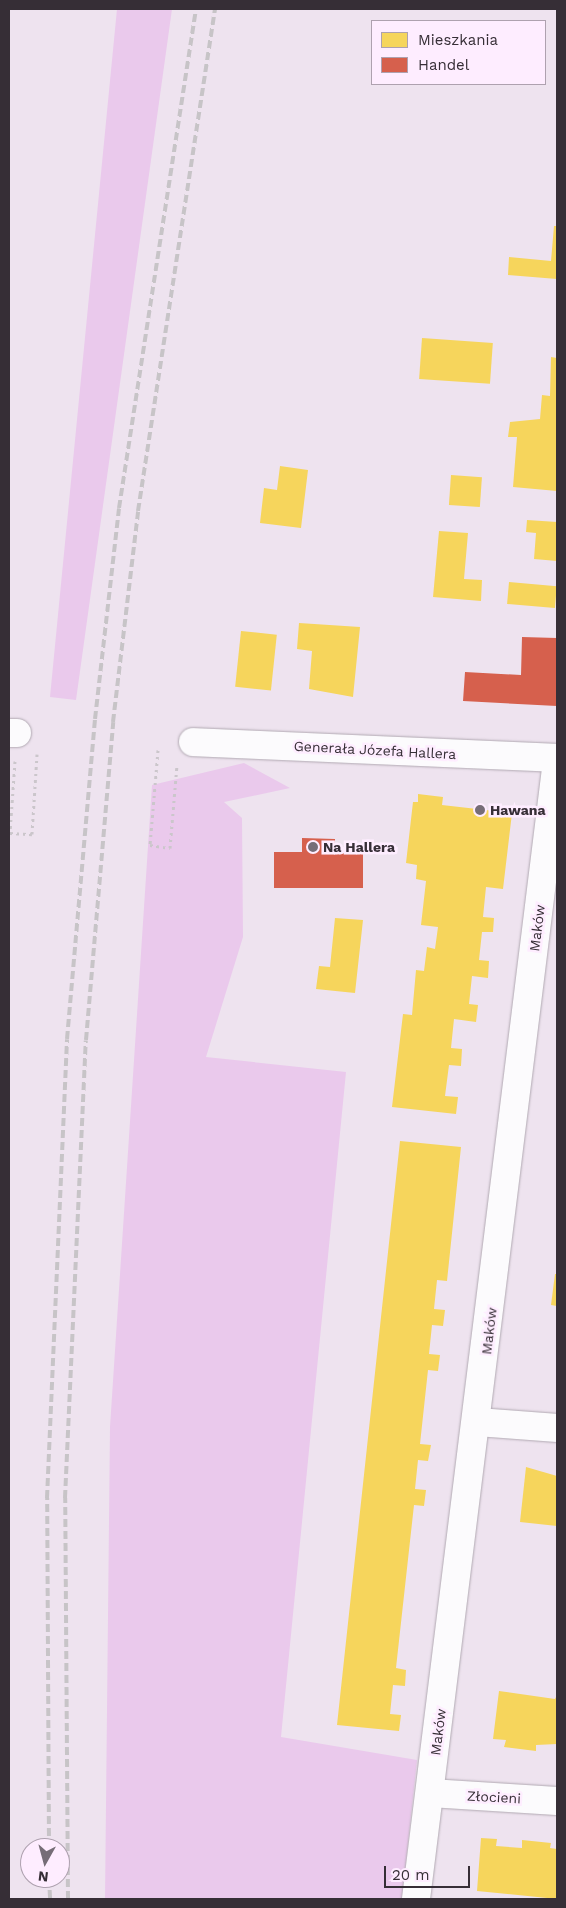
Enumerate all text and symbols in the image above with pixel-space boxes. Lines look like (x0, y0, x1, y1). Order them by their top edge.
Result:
legend (371, 20, 546, 85)
text: Mieszkania (418, 31, 498, 49)
text: Handel (418, 56, 469, 74)
street label: Generała Józefa Hallera (293, 737, 457, 763)
place label: Hawana (490, 802, 546, 818)
marker: Hawana (474, 804, 486, 816)
place label: Na Hallera (323, 839, 395, 855)
marker: Na Hallera (307, 841, 319, 853)
street label: Maków (526, 903, 548, 953)
street label: Maków (478, 1306, 500, 1356)
street label: Maków (427, 1707, 449, 1757)
street label: Złocieni (467, 1787, 521, 1807)
north arrow (20, 1838, 70, 1888)
scale bar (386, 1856, 472, 1888)
text: 20 m (392, 1866, 430, 1884)
text: N (37, 1868, 49, 1885)

